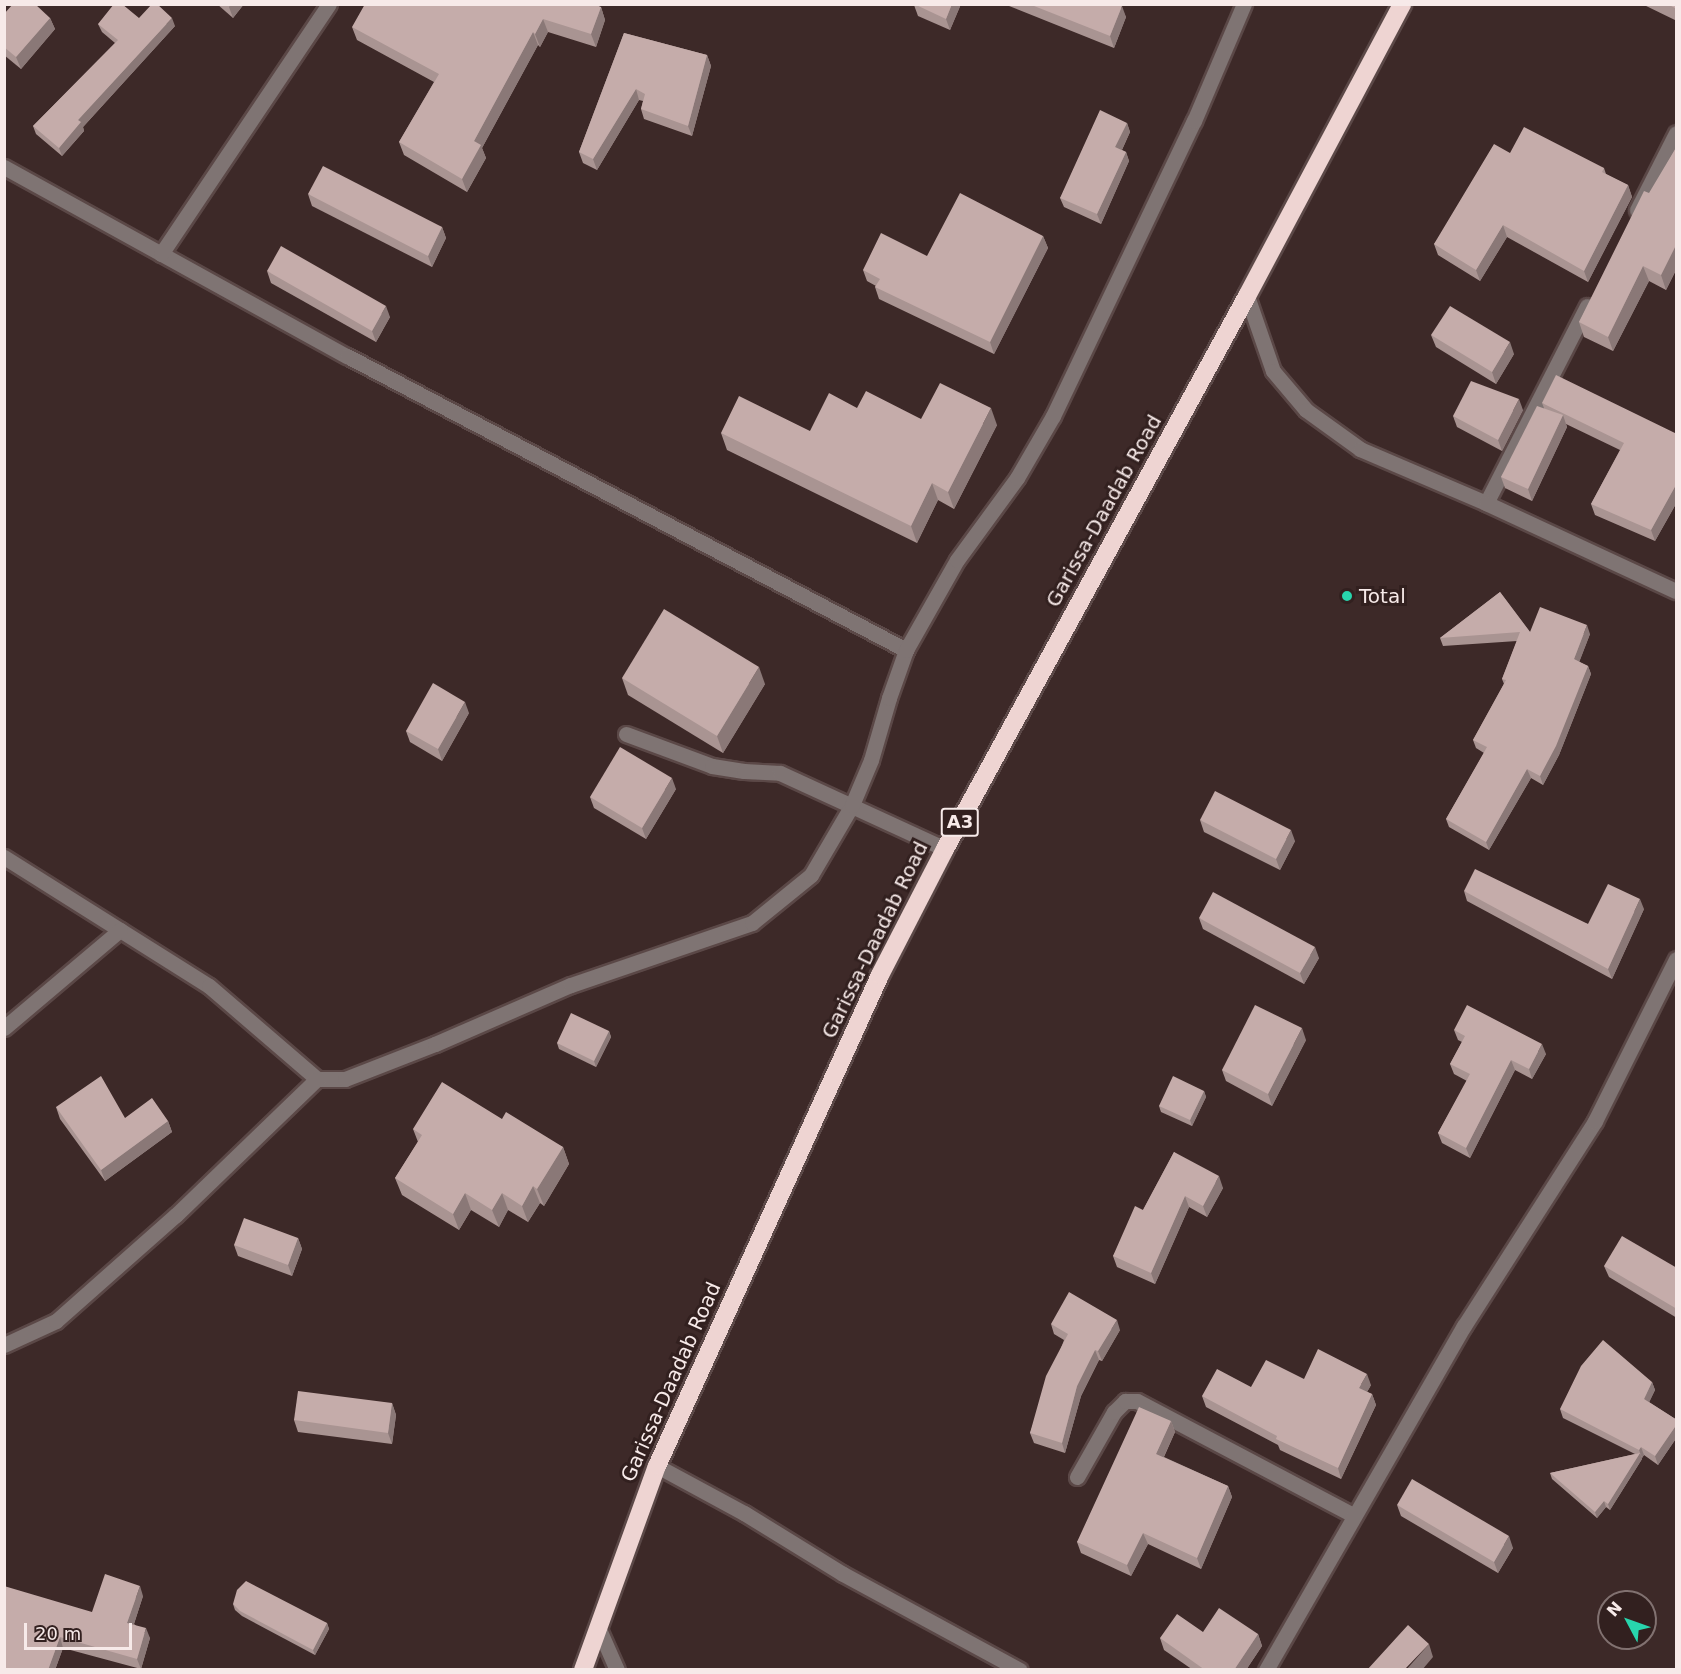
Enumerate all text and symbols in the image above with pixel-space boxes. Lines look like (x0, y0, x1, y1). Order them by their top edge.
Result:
street label: Garissa-Daadab Road (1041, 411, 1167, 611)
place label: Total (1359, 584, 1406, 608)
marker: Total (1340, 589, 1354, 603)
road number: A3 (940, 807, 980, 837)
street label: Garissa-Daadab Road (817, 838, 933, 1042)
street label: Garissa-Daadab Road (616, 1278, 726, 1486)
north arrow (1597, 1590, 1657, 1650)
text: N (1603, 1598, 1626, 1620)
scale bar (27, 1611, 135, 1649)
text: 20 m (35, 1623, 81, 1644)

